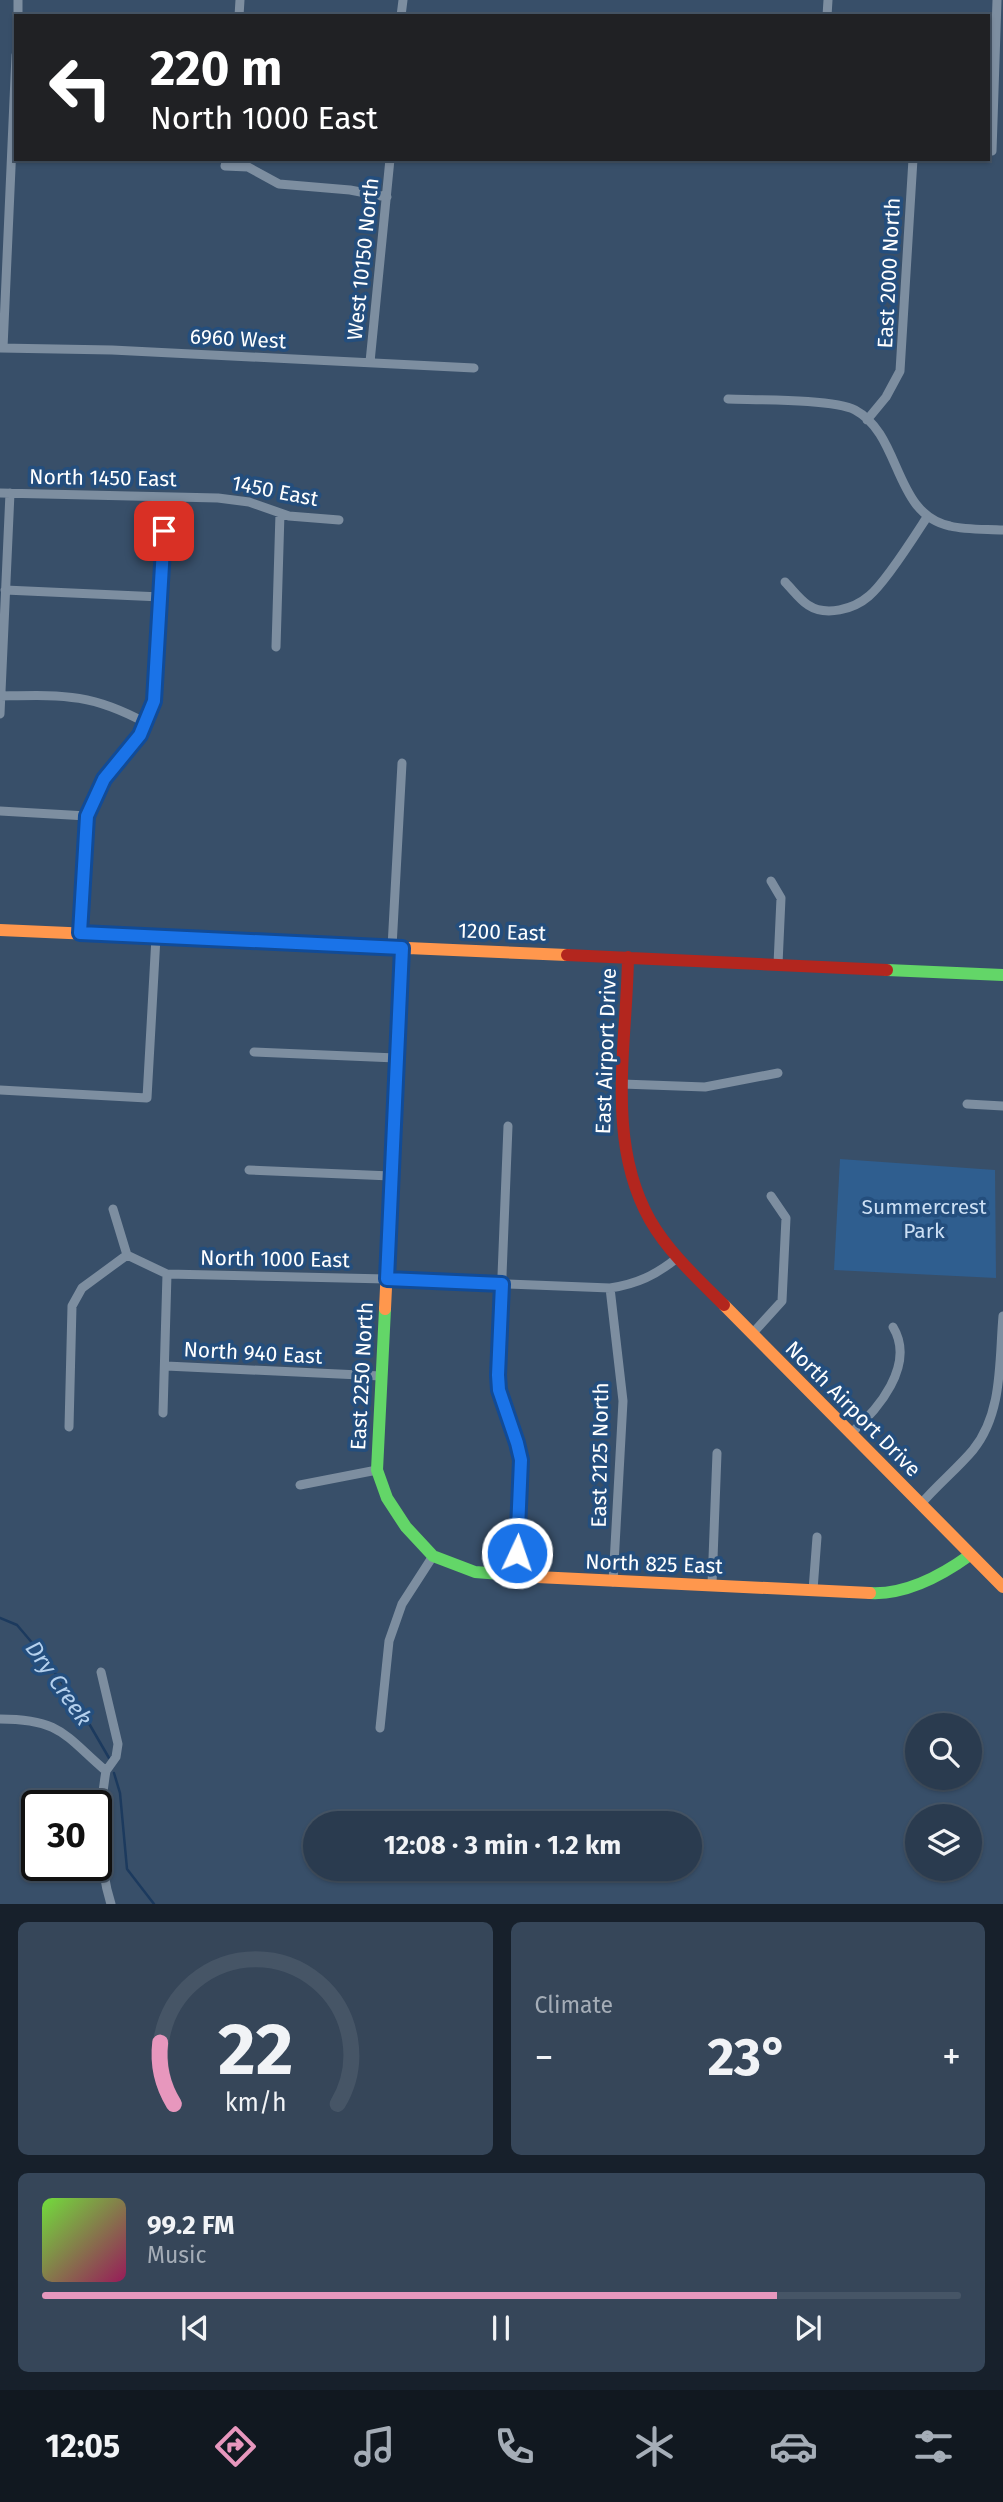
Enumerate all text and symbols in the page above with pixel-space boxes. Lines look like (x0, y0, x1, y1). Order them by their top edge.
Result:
text: 220 m (150, 39, 282, 98)
icon: left (35, 42, 126, 133)
text: North 1000 East (150, 99, 378, 137)
street label: West 10150 North (342, 176, 384, 342)
street label: East 2000 North (872, 197, 906, 349)
street label: 6960 West (189, 323, 287, 355)
street label: North 1450 East (29, 464, 177, 492)
street label: 1450 East (230, 470, 321, 512)
pin (134, 501, 194, 561)
icon: arrive (145, 512, 183, 550)
street label: 1200 East (458, 917, 547, 947)
street label: East Airport Drive (590, 967, 622, 1135)
park label: Summercrest Park (862, 1194, 987, 1244)
street label: North 1000 East (200, 1245, 350, 1273)
street label: East 2250 North (345, 1301, 379, 1451)
street label: North 940 East (183, 1336, 324, 1370)
street label: North Airport Drive (780, 1336, 926, 1482)
street label: East 2125 North (586, 1382, 614, 1528)
position arrow (480, 1516, 554, 1590)
street label: North 825 East (585, 1549, 724, 1579)
water label: Dry Creek (20, 1635, 98, 1731)
map controls (905, 1713, 982, 1881)
button: search (905, 1713, 982, 1790)
speed limit sign: 30 (21, 1790, 112, 1881)
button: layers (905, 1804, 982, 1881)
text: 12:08 · 3 min · 1.2 km (384, 1830, 621, 1861)
text: Climate (535, 1991, 613, 2019)
text: 22 (218, 2007, 293, 2094)
text: 23° (707, 2026, 788, 2089)
text: − (535, 2034, 554, 2080)
text: + (942, 2034, 961, 2080)
text: km/h (224, 2088, 286, 2118)
text: 99.2 FM (147, 2210, 234, 2241)
text: Music (147, 2241, 207, 2269)
icon: previous (176, 2309, 214, 2347)
icon: pause (482, 2309, 520, 2347)
icon: next (789, 2309, 827, 2347)
icon: directions (211, 2422, 260, 2471)
icon: music (350, 2422, 399, 2471)
icon: phone (490, 2422, 539, 2471)
icon: climate (630, 2422, 679, 2471)
icon: car (769, 2422, 818, 2471)
icon: filters (909, 2422, 958, 2471)
text: 12:05 (45, 2427, 120, 2465)

